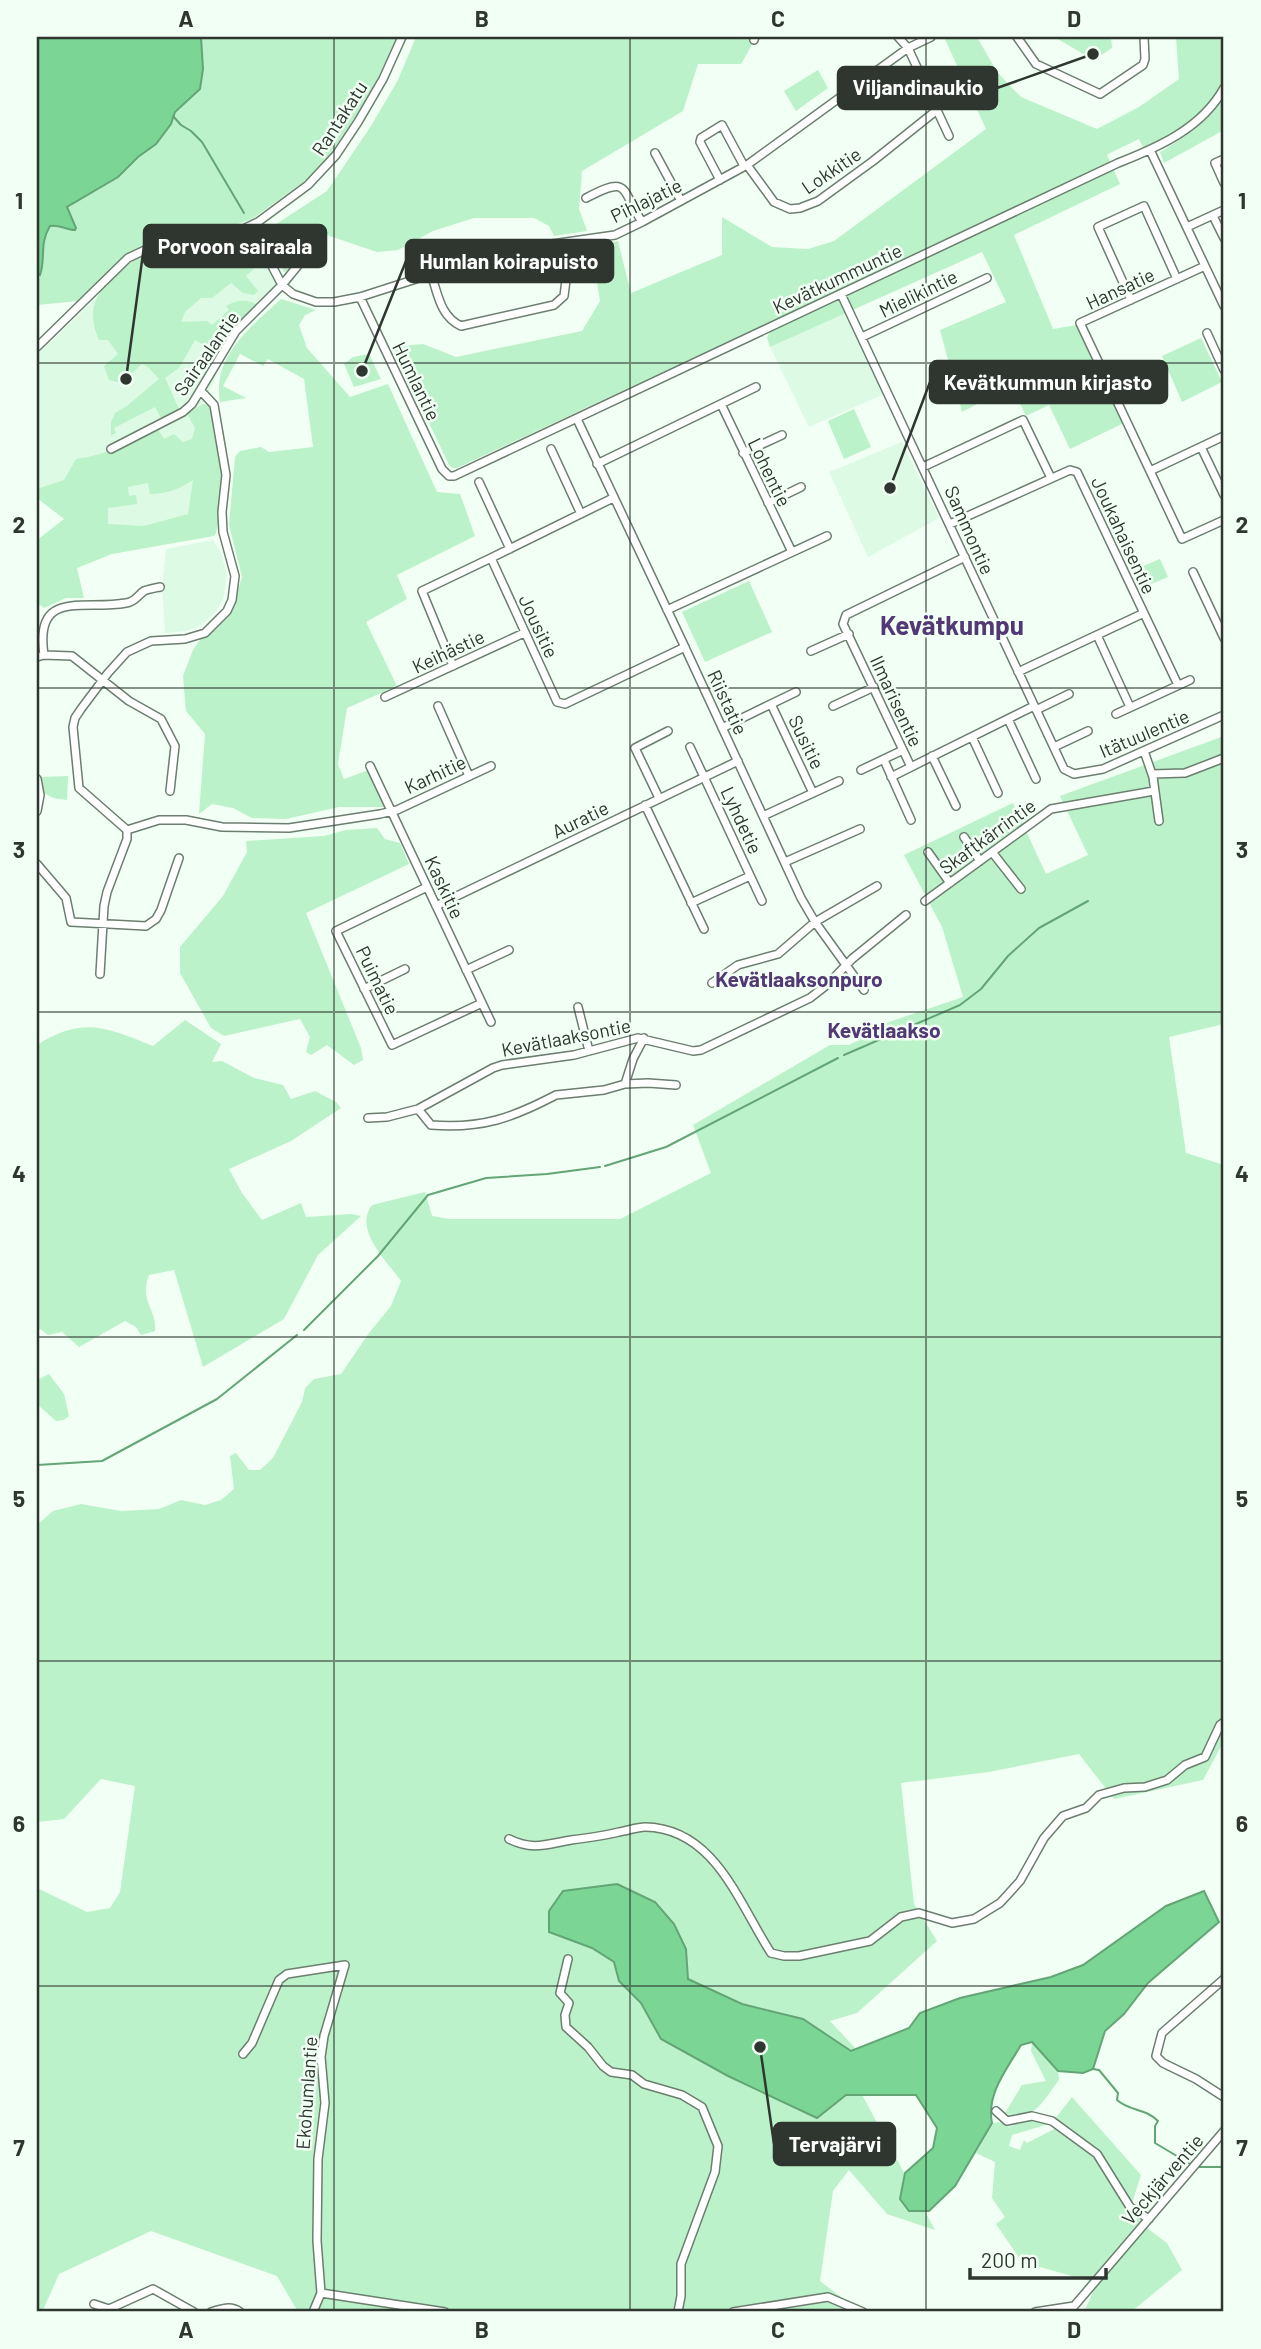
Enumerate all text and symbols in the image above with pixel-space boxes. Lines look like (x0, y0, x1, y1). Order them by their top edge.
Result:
text: A (178, 4, 194, 32)
text: B (475, 4, 489, 32)
text: C (771, 4, 785, 32)
text: D (1067, 4, 1081, 32)
callout: Viljandinaukio (838, 67, 997, 109)
text: Viljandinaukio (853, 74, 983, 99)
street label: Rantakatu (306, 76, 372, 160)
street label: Lokkitie (797, 142, 865, 198)
street label: Pihlajatie (607, 173, 685, 227)
text: 1 (15, 186, 23, 214)
text: 1 (1238, 186, 1246, 214)
callout: Porvoon sairaala (144, 225, 326, 267)
text: Porvoon sairaala (158, 233, 312, 258)
street label: Kevätkummuntie (769, 238, 905, 318)
callout: Humlan koirapuisto (406, 240, 613, 282)
text: Humlan koirapuisto (419, 248, 599, 273)
street label: Hansatie (1082, 262, 1158, 314)
street label: Mielikintie (875, 264, 961, 322)
street label: Sairaalantie (168, 306, 244, 400)
street label: Humlantie (388, 338, 446, 424)
callout: Kevätkummun kirjasto (930, 361, 1167, 403)
text: Kevätkummun kirjasto (944, 369, 1152, 394)
street label: Lohentie (744, 434, 796, 510)
street label: Joukahaisentie (1087, 473, 1161, 597)
street label: Sammontie (940, 482, 1000, 578)
text: 2 (13, 510, 25, 538)
text: 2 (1236, 510, 1248, 538)
street label: Jousitie (514, 591, 564, 661)
district label: Kevätkumpu (880, 609, 1024, 640)
street label: Keihästie (408, 624, 488, 678)
street label: Ilmarisentie (866, 652, 928, 750)
street label: Riistatie (703, 666, 753, 738)
street label: Itätuulentie (1096, 704, 1192, 762)
street label: Susitie (784, 711, 830, 773)
street label: Karhitie (401, 750, 469, 798)
street label: Lyhdetie (716, 783, 768, 857)
street label: Skaftkärrintie (934, 793, 1040, 879)
street label: Auratie (548, 795, 612, 843)
text: 3 (13, 835, 25, 863)
text: 3 (1236, 835, 1248, 863)
street label: Kaskitie (420, 852, 470, 922)
street label: Puimatie (352, 942, 404, 1018)
district label: Kevätlaaksonpuro (715, 966, 883, 991)
street label: Kevätlaaksontie (499, 1013, 633, 1061)
district label: Kevätlaakso (827, 1017, 941, 1042)
text: 4 (12, 1159, 26, 1187)
text: 4 (1235, 1159, 1249, 1187)
text: 5 (13, 1484, 25, 1512)
text: 5 (1236, 1484, 1248, 1512)
text: 6 (13, 1809, 25, 1837)
text: 6 (1236, 1809, 1248, 1837)
street label: Ekohumlantie (291, 2036, 321, 2150)
callout: Tervajärvi (774, 2123, 895, 2165)
street label: Veckjärventie (1116, 2129, 1208, 2229)
text: Tervajärvi (789, 2131, 881, 2156)
text: 7 (13, 2133, 25, 2161)
text: 7 (1236, 2133, 1248, 2161)
scale bar (970, 2237, 1107, 2281)
text: 200 m (981, 2247, 1038, 2272)
text: A (178, 2315, 194, 2343)
text: B (475, 2315, 489, 2343)
text: C (771, 2315, 785, 2343)
text: D (1067, 2315, 1081, 2343)

